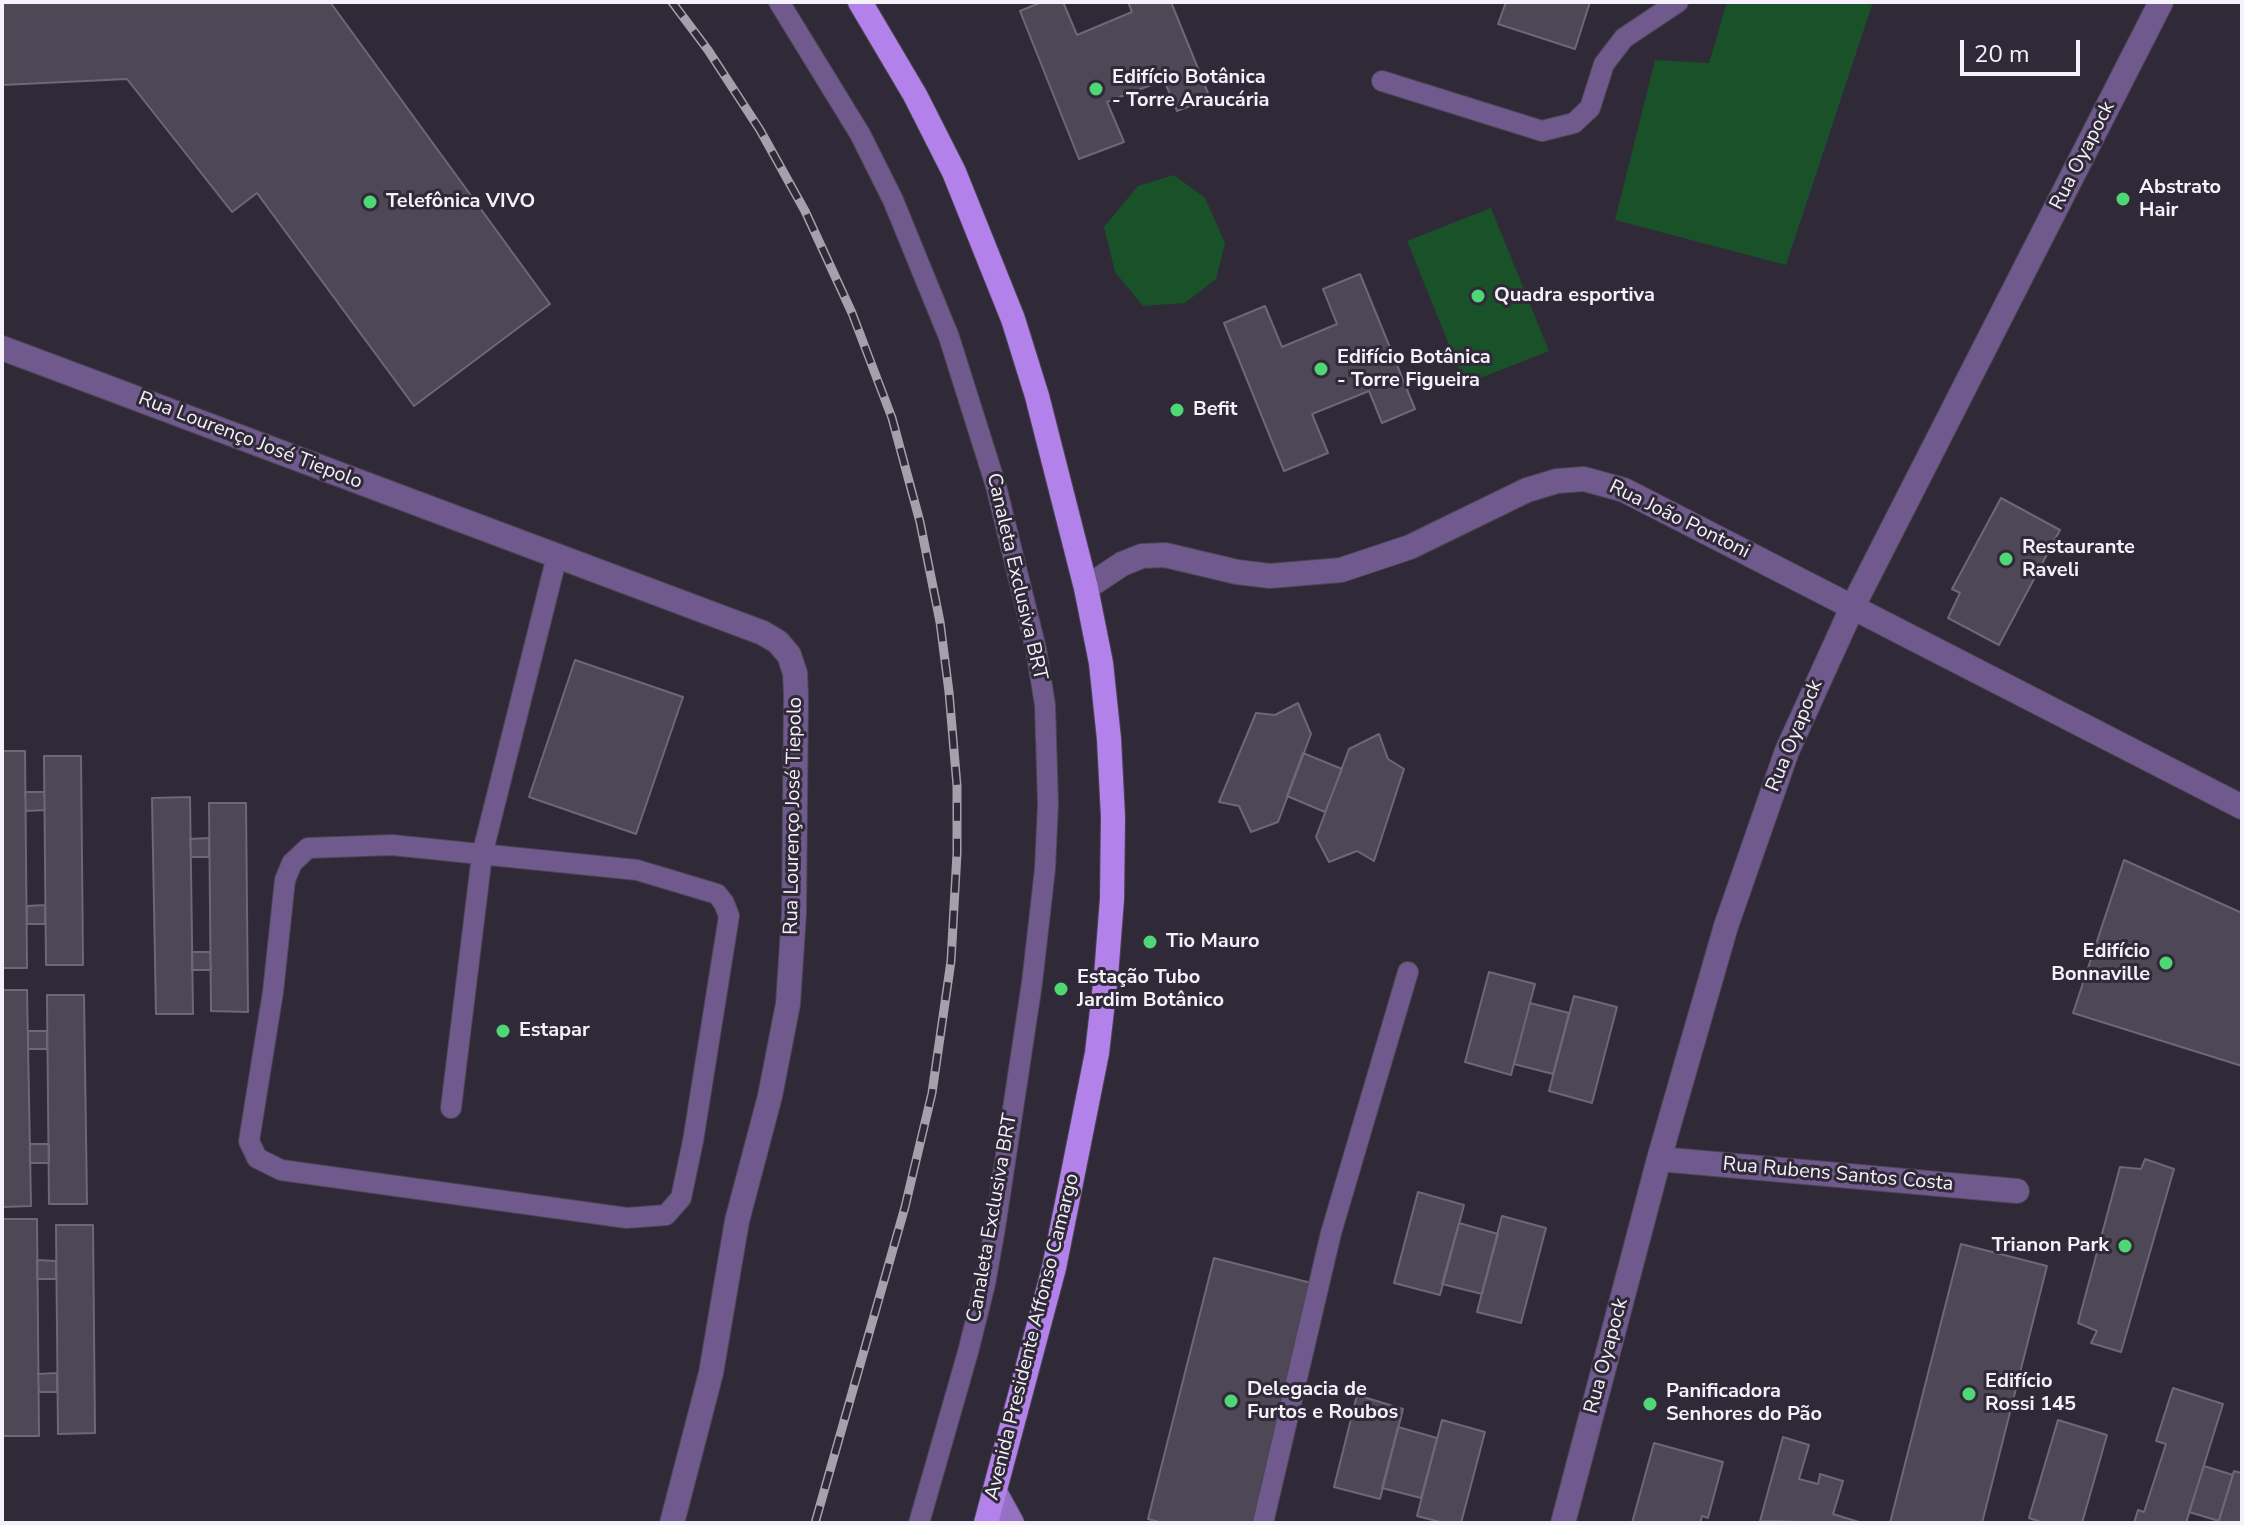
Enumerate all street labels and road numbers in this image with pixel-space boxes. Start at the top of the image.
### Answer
street label: Rua Oyapock [2045,98,2121,214]
street label: Rua Lourenço José Tiepolo [135,387,365,495]
street label: Canaleta Exclusiva BRT [980,471,1052,683]
street label: Rua João Pontoni [1605,476,1753,564]
street label: Rua Oyapock [1762,677,1828,795]
street label: Rua Lourenço José Tiepolo [780,697,808,935]
street label: Canaleta Exclusiva BRT [963,1112,1023,1324]
street label: Rua Rubens Santos Costa [1722,1153,1954,1197]
street label: Avenida Presidente Affonso Camargo [981,1171,1085,1503]
street label: Rua Oyapock [1580,1296,1634,1416]

